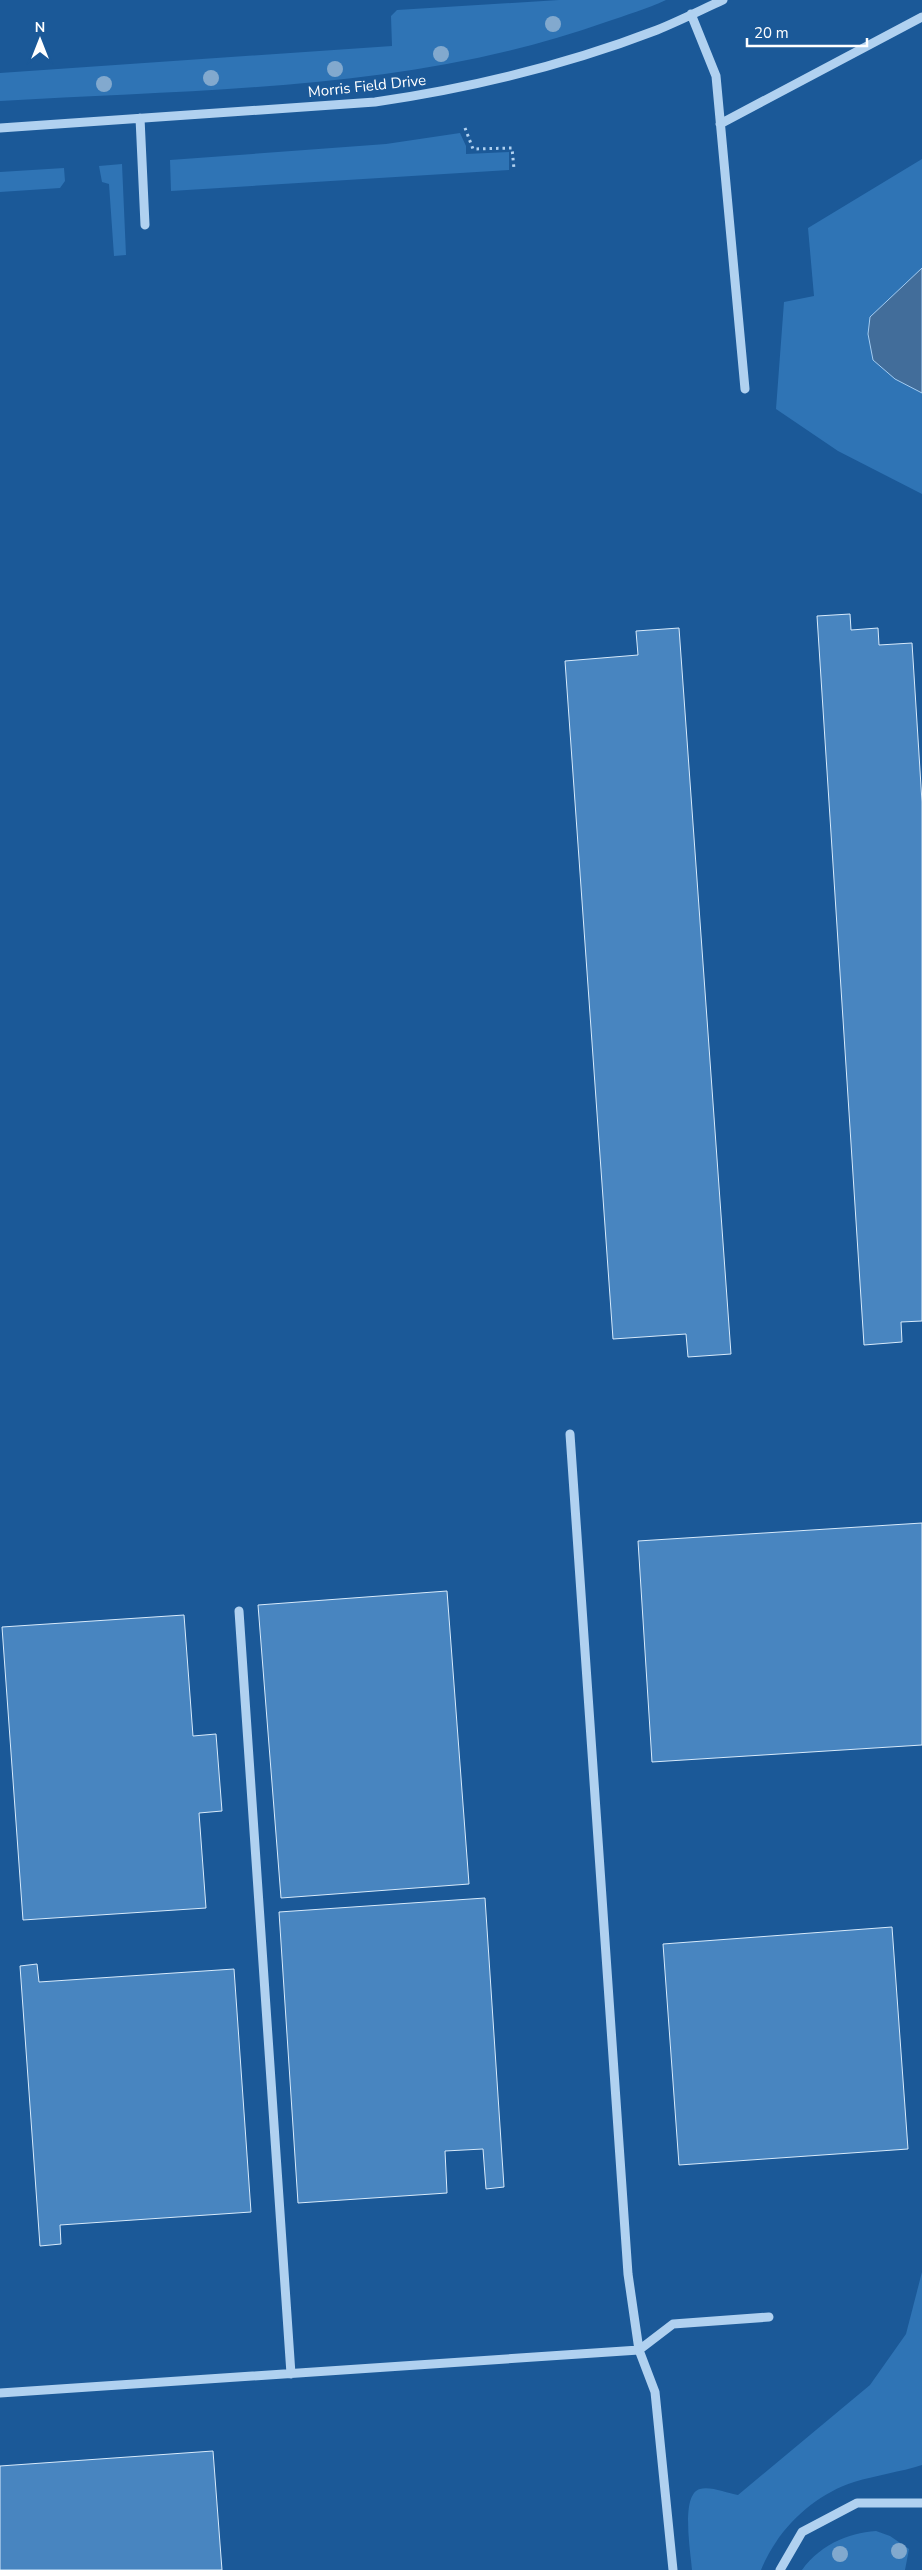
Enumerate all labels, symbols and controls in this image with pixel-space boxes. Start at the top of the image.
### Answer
north arrow [15,15,65,65]
scale bar [747,15,867,47]
text: N [35,18,45,37]
text: 20 m [754,23,789,43]
street label: Morris Field Drive [307,70,427,102]

